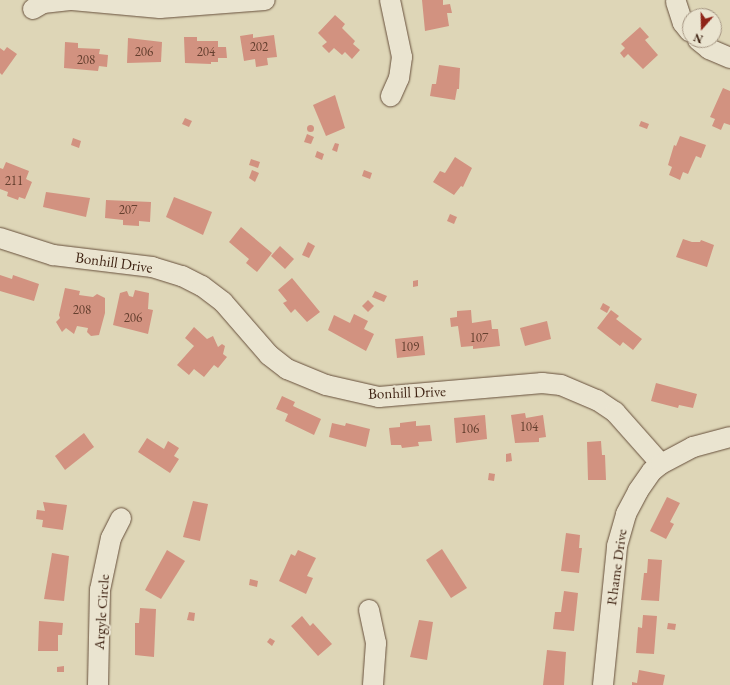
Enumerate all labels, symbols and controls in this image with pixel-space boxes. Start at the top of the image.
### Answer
north arrow [682,8,722,48]
text: N [692,30,705,46]
house number: 202 [250,39,268,55]
house number: 206 [135,44,153,60]
house number: 204 [197,44,215,60]
house number: 208 [77,52,95,68]
house number: 211 [5,173,23,189]
house number: 207 [119,202,137,218]
street label: Bonhill Drive [74,248,154,276]
house number: 208 [73,302,91,318]
house number: 206 [124,310,142,326]
house number: 107 [470,330,488,346]
house number: 109 [401,339,419,355]
street label: Bonhill Drive [368,382,446,402]
house number: 104 [520,419,538,435]
house number: 106 [461,421,479,437]
street label: Rhame Drive [602,528,630,606]
street label: Argyle Circle [89,574,113,650]

